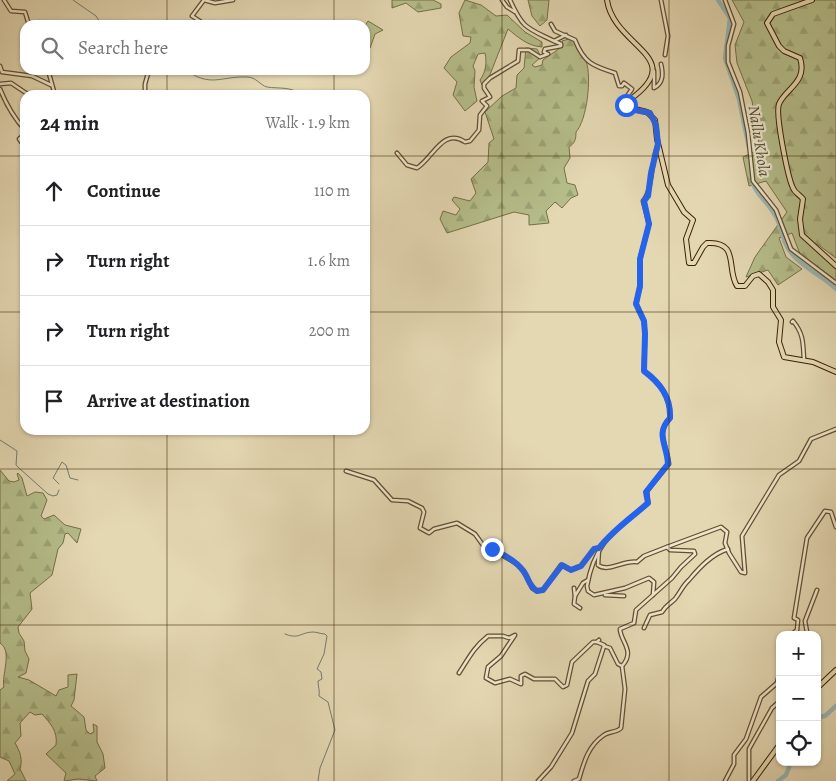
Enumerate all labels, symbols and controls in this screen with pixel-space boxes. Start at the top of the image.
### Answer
search box [20,20,370,75]
icon: search [38,34,66,62]
text: Search here [78,35,168,61]
route start [615,94,638,117]
water label: Nallu Khola [743,104,776,179]
text: 24 min [40,109,99,137]
text: Walk · 1.9 km [265,112,350,134]
icon: ahead [40,177,68,205]
text: Continue [87,178,161,204]
text: 110 m [314,180,350,202]
icon: right [40,247,68,275]
text: Turn right [87,248,169,274]
text: 1.6 km [308,250,350,272]
icon: right [40,317,68,345]
text: Turn right [87,318,169,344]
text: 200 m [309,320,350,342]
icon: arrive [40,387,68,415]
text: Arrive at destination [87,388,250,414]
route end [481,538,504,561]
map controls [776,631,821,766]
button: + [776,631,821,676]
button: − [776,676,821,721]
button: locate [776,721,821,766]

